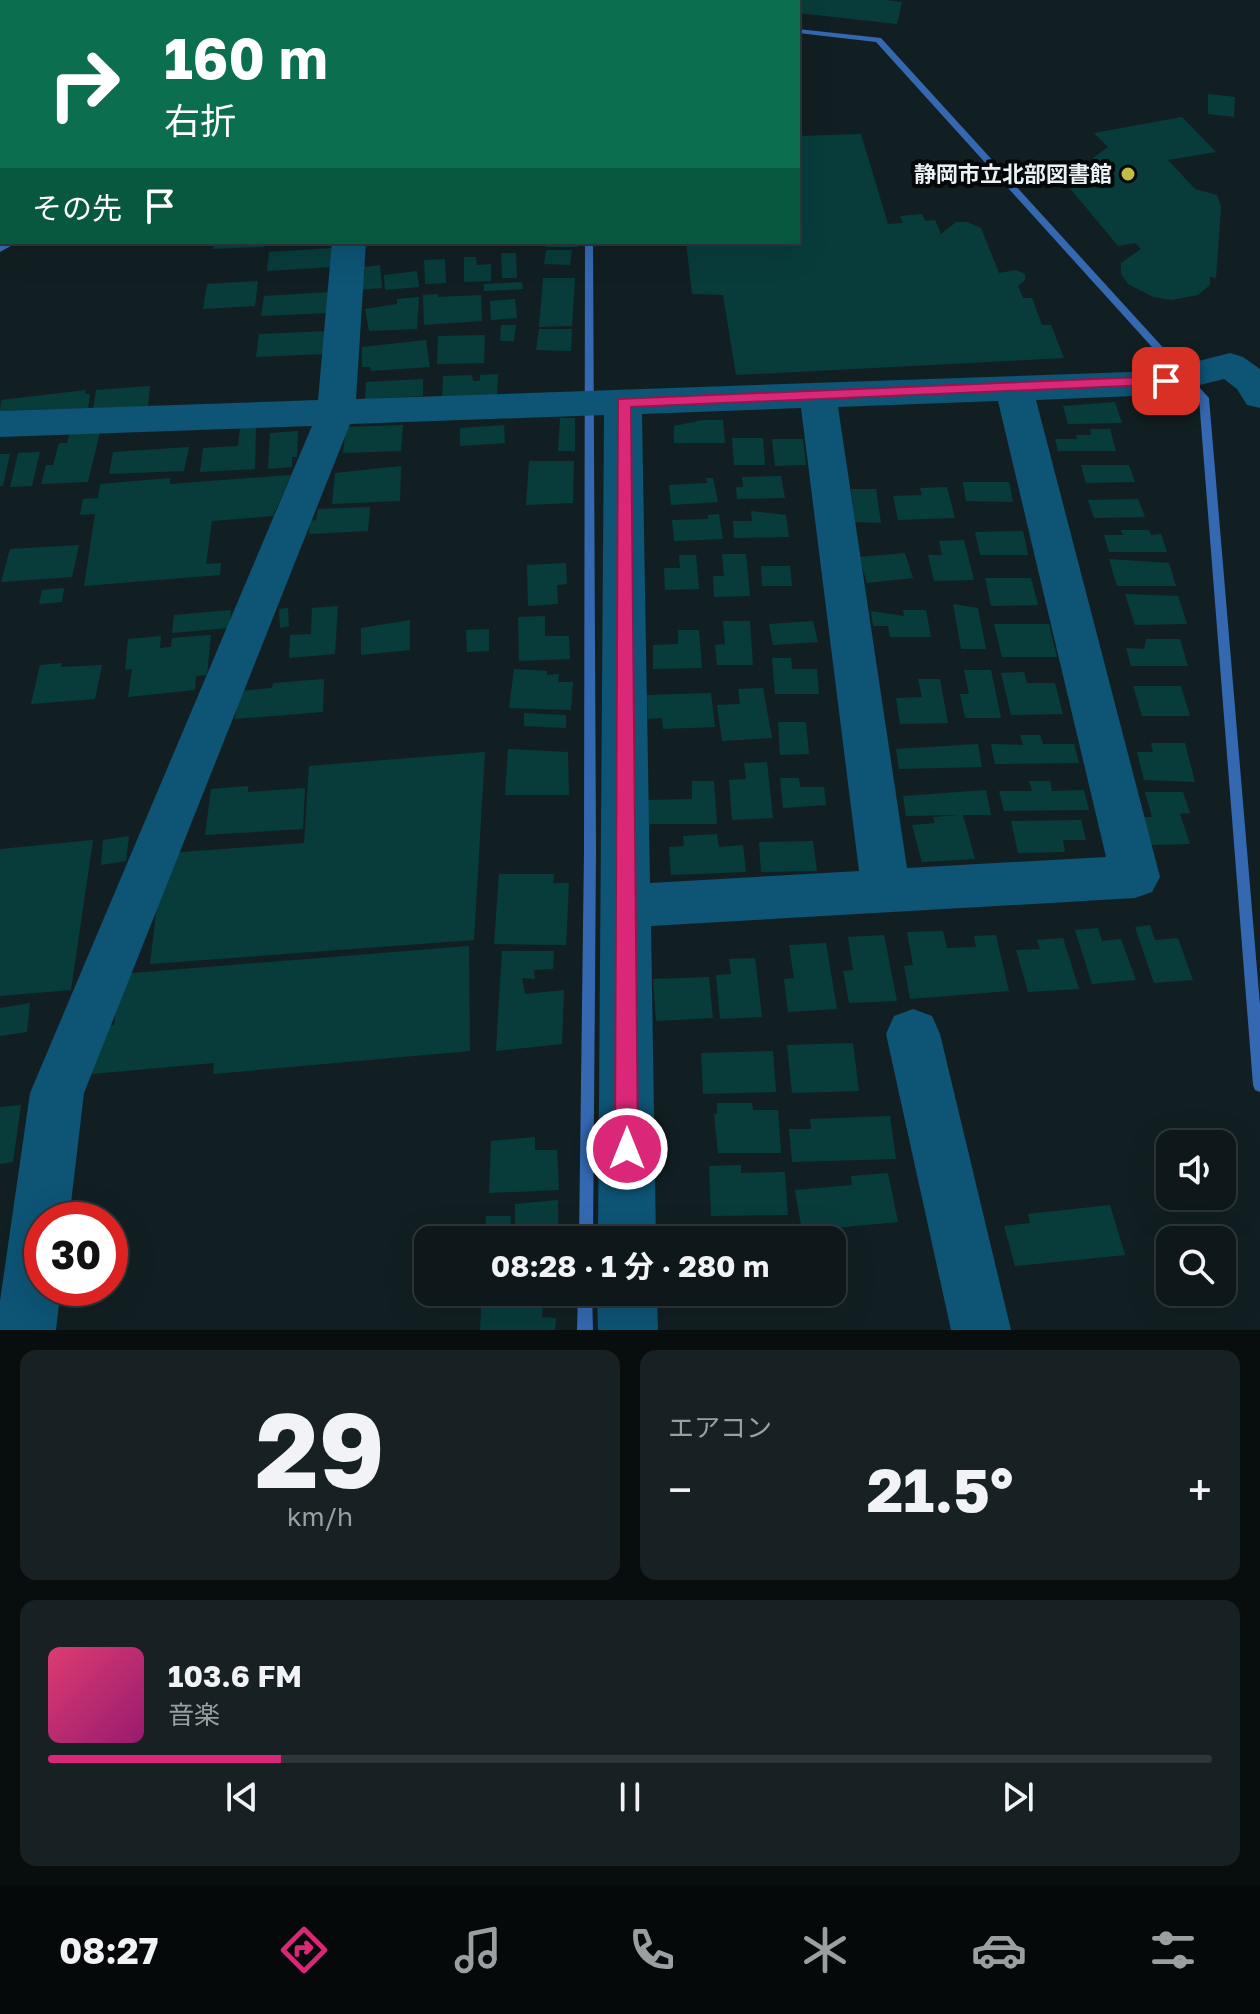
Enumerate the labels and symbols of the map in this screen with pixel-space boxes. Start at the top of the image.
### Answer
place label: 静岡市立北部図書館 [914,160,1112,187]
marker: 静岡市立北部図書館 [1119,165,1137,183]
pin [1132,347,1200,415]
position arrow [585,1107,669,1191]
speed limit sign: 30 [24,1202,128,1306]

